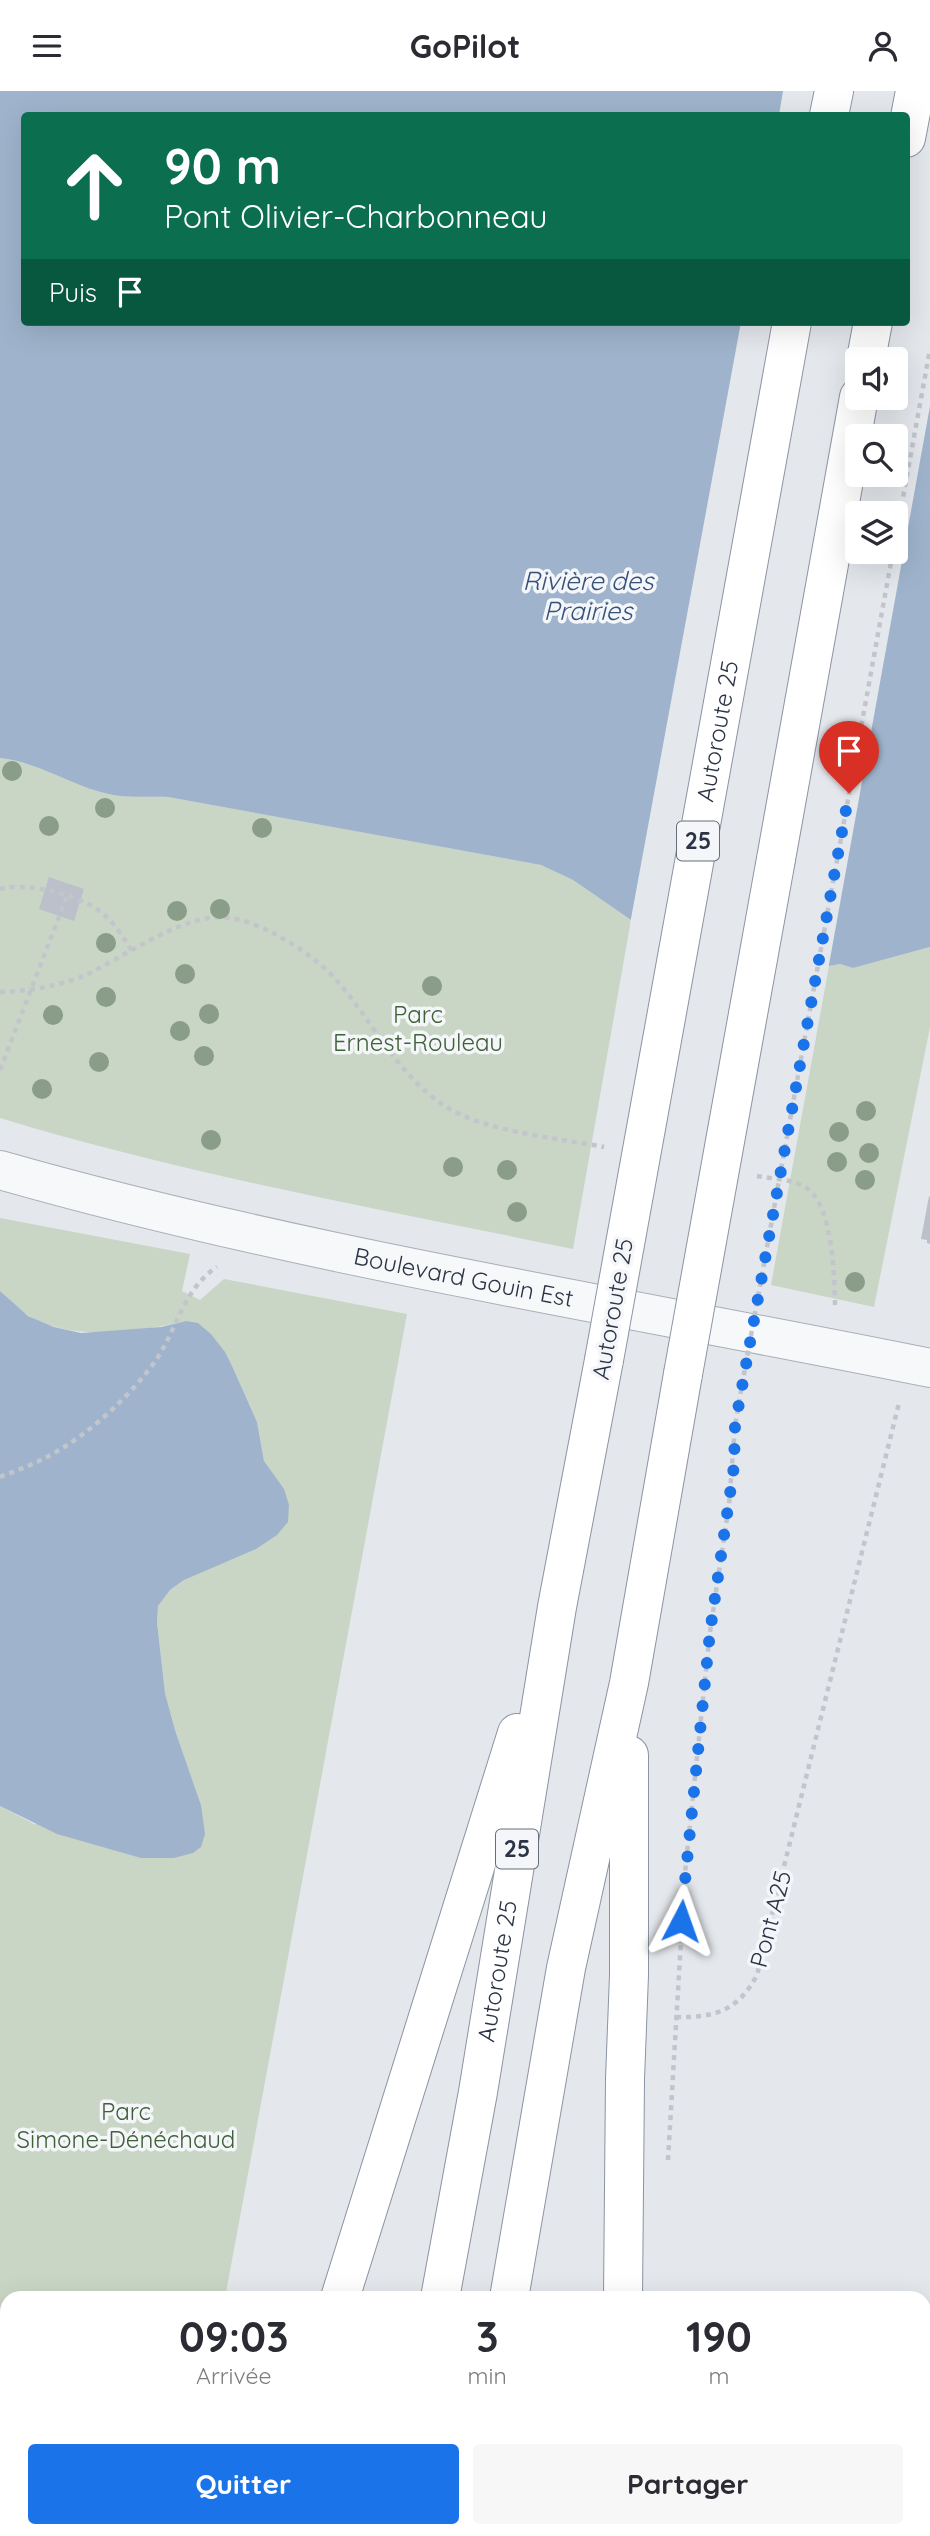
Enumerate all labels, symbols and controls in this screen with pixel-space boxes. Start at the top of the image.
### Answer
text: GoPilot [410,26,520,66]
icon: menu [28,27,66,65]
icon: person [864,27,902,65]
text: 90 m [164,135,281,196]
icon: ahead [49,140,140,231]
text: Pont Olivier-Charbonneau [164,196,548,236]
icon: arrive [111,273,149,311]
text: Puis [49,276,97,309]
map controls [845,347,908,564]
button: sound [845,347,908,410]
button: search [845,424,908,487]
button: layers [845,501,908,564]
water label: Rivière des Prairies [523,564,655,627]
street label: Autoroute 25 [689,658,744,804]
pin [819,721,879,793]
icon: arrive [830,732,868,770]
road number: 25 [677,821,719,861]
park label: Parc Ernest-Rouleau [333,999,503,1057]
street label: Autoroute 25 [585,1236,639,1382]
street label: Boulevard Gouin Est [351,1240,576,1313]
road number: 25 [496,1829,538,1869]
street label: Pont A25 [743,1867,797,1970]
position arrow [644,1884,718,1958]
street label: Autoroute 25 [470,1898,523,2044]
park label: Parc Simone-Dénéchaud [17,2096,235,2154]
text: 09:03 [179,2310,289,2363]
text: 3 [476,2310,498,2363]
text: 190 [686,2310,752,2363]
text: Arrivée [196,2361,272,2390]
text: min [468,2361,507,2390]
text: m [708,2361,729,2390]
button: Quitter [28,2444,459,2524]
button: Partager [473,2444,903,2524]

